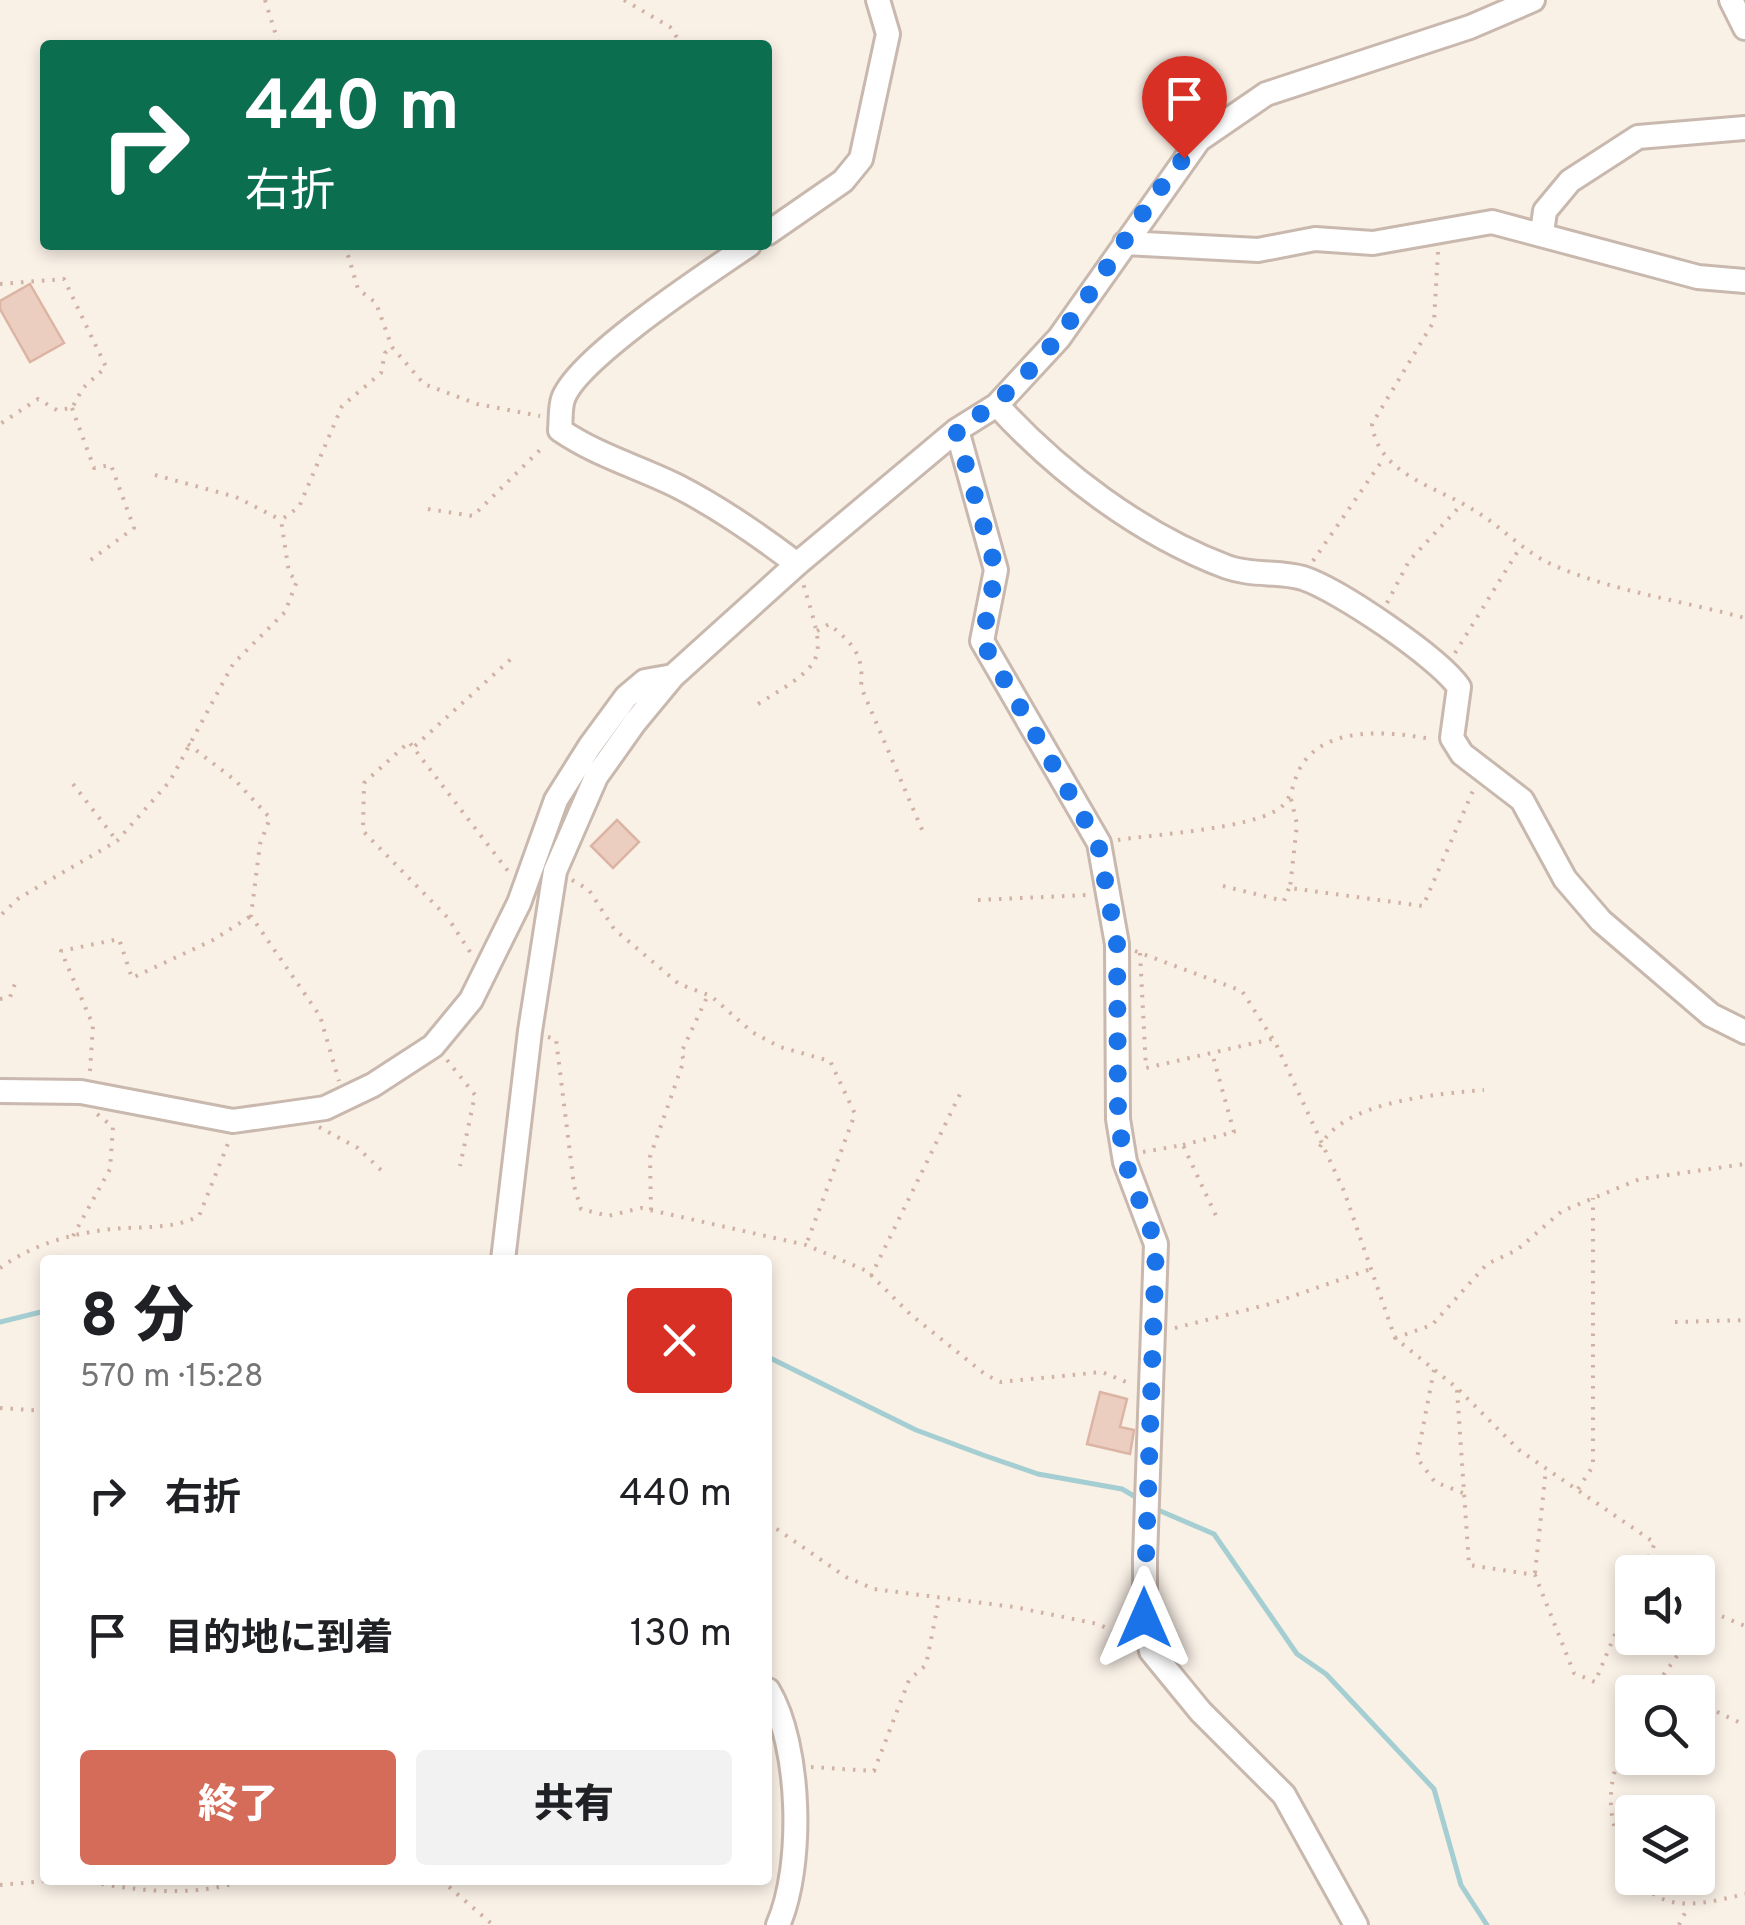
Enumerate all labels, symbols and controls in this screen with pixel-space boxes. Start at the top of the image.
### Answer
pin [1142,56,1227,159]
text: 440 m [245,66,460,155]
icon: arrive [1157,71,1212,126]
icon: right [80,80,210,210]
text: 右折 [245,165,335,222]
text: 8 分 [80,1282,193,1358]
button: close [627,1288,732,1393]
text: 570 m · 15:28 [80,1358,264,1398]
icon: right [80,1468,135,1523]
text: 440 m [619,1471,732,1520]
text: 右折 [165,1476,241,1525]
map controls [1615,1555,1715,1895]
button: sound [1615,1555,1715,1655]
position arrow [1092,1566,1196,1670]
icon: arrive [80,1608,135,1663]
text: 130 m [630,1611,732,1660]
text: 目的地に到着 [165,1616,393,1665]
button: search [1615,1675,1715,1775]
button: 終了 [80,1750,396,1865]
button: 共有 [416,1750,732,1865]
button: layers [1615,1795,1715,1895]

